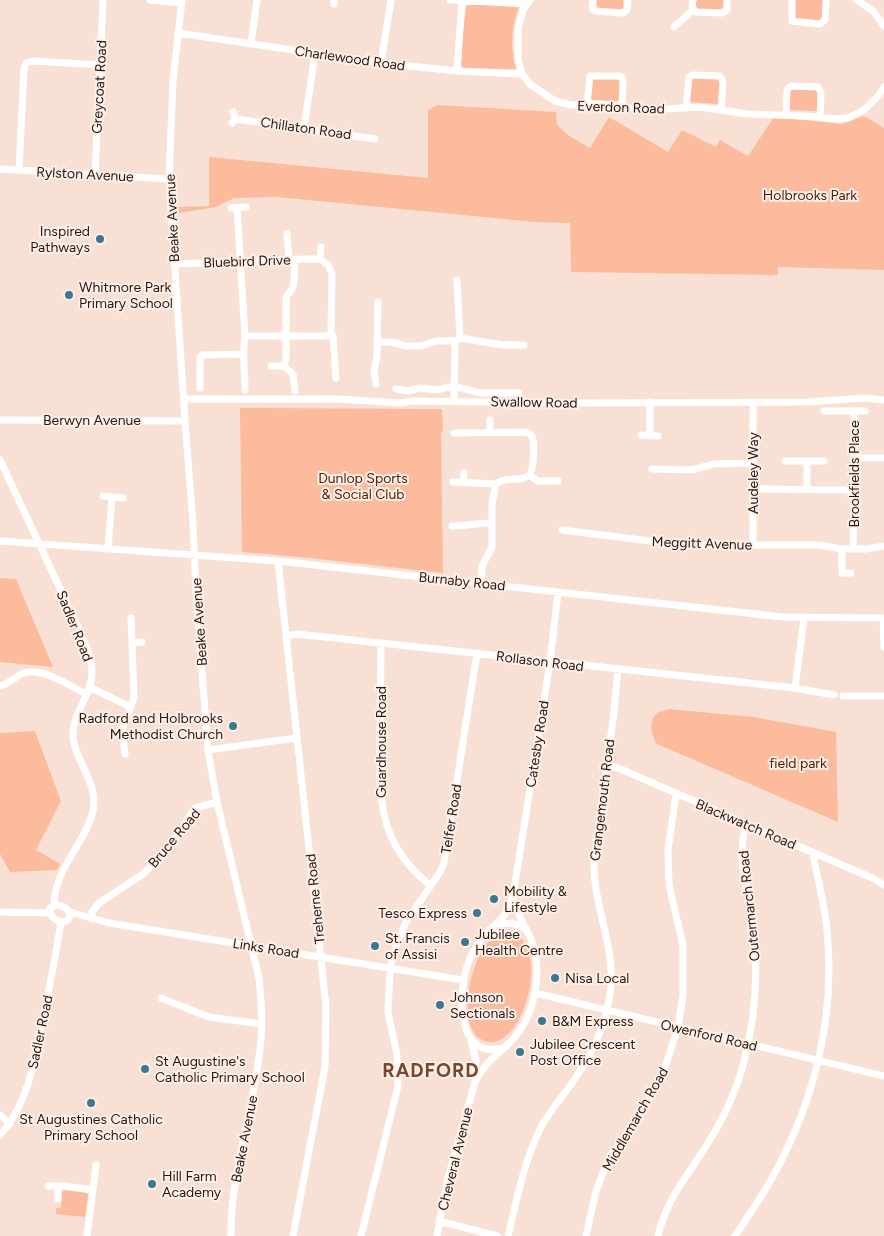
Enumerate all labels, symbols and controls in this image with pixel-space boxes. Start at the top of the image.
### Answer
street label: Greycoat Road [89,40,110,134]
street label: Charlewood Road [294,42,406,75]
street label: Everdon Road [577,97,665,118]
street label: Chillaton Road [260,114,352,143]
street label: Rylston Avenue [36,163,135,186]
street label: Beake Avenue [162,173,183,263]
park label: Holbrooks Park [763,187,857,204]
place label: Inspired Pathways [30,223,90,256]
marker: Inspired Pathways [94,233,106,245]
street label: Bluebird Drive [203,251,291,272]
place label: Whitmore Park Primary School [79,279,173,312]
marker: Whitmore Park Primary School [63,289,75,301]
street label: Swallow Road [490,393,578,412]
street label: Berwyn Avenue [43,412,141,429]
street label: Brookfields Place [846,420,863,528]
street label: Audeley Way [745,431,762,514]
park label: Dunlop Sports & Social Club [318,470,408,503]
street label: Meggitt Avenue [651,533,753,554]
street label: Burnaby Road [418,568,506,595]
street label: Beake Avenue [188,577,211,667]
street label: Sadler Road [53,588,96,664]
street label: Rollason Road [495,648,585,675]
street label: Guardhouse Road [373,686,390,798]
street label: Catesby Road [522,699,553,789]
place label: Radford and Holbrooks Methodist Church [78,710,223,743]
marker: Radford and Holbrooks Methodist Church [227,720,239,732]
street label: Grangemouth Road [587,738,618,862]
park label: field park [769,755,827,772]
street label: Telfer Road [438,783,465,855]
street label: Blackwatch Road [693,796,799,853]
street label: Bruce Road [145,805,204,871]
street label: Outermarch Road [735,850,764,962]
street label: Treherne Road [302,853,329,945]
place label: Mobility & Lifestyle [504,883,567,916]
marker: Mobility & Lifestyle [488,893,500,905]
place label: Tesco Express [378,905,467,922]
marker: Tesco Express [471,907,483,919]
place label: Jubilee Health Centre [475,926,564,959]
place label: St. Francis of Assisi [385,930,450,963]
street label: Links Road [231,935,301,962]
marker: Jubilee Health Centre [459,936,471,948]
marker: St. Francis of Assisi [369,940,381,952]
place label: Nisa Local [565,970,629,987]
marker: Nisa Local [549,972,561,984]
place label: Johnson Sectionals [450,989,515,1022]
street label: Sadler Road [24,994,57,1071]
marker: Johnson Sectionals [434,999,446,1011]
place label: B&M Express [552,1013,634,1030]
marker: B&M Express [536,1015,548,1027]
street label: Owenford Road [659,1016,759,1055]
place label: Jubilee Crescent Post Office [530,1036,636,1069]
marker: Jubilee Crescent Post Office [514,1046,526,1058]
place label: St Augustine's Catholic Primary School [155,1053,305,1086]
district label: RADFORD [382,1059,480,1082]
marker: St Augustine's Catholic Primary School [139,1063,151,1075]
street label: Middlemarch Road [599,1064,672,1174]
street label: Beake Avenue [228,1094,261,1184]
marker: St Augustines Catholic Primary School [85,1097,97,1109]
street label: Cheveral Avenue [434,1105,477,1213]
place label: St Augustines Catholic Primary School [19,1111,163,1144]
place label: Hill Farm Academy [162,1168,222,1201]
marker: Hill Farm Academy [146,1178,158,1190]

